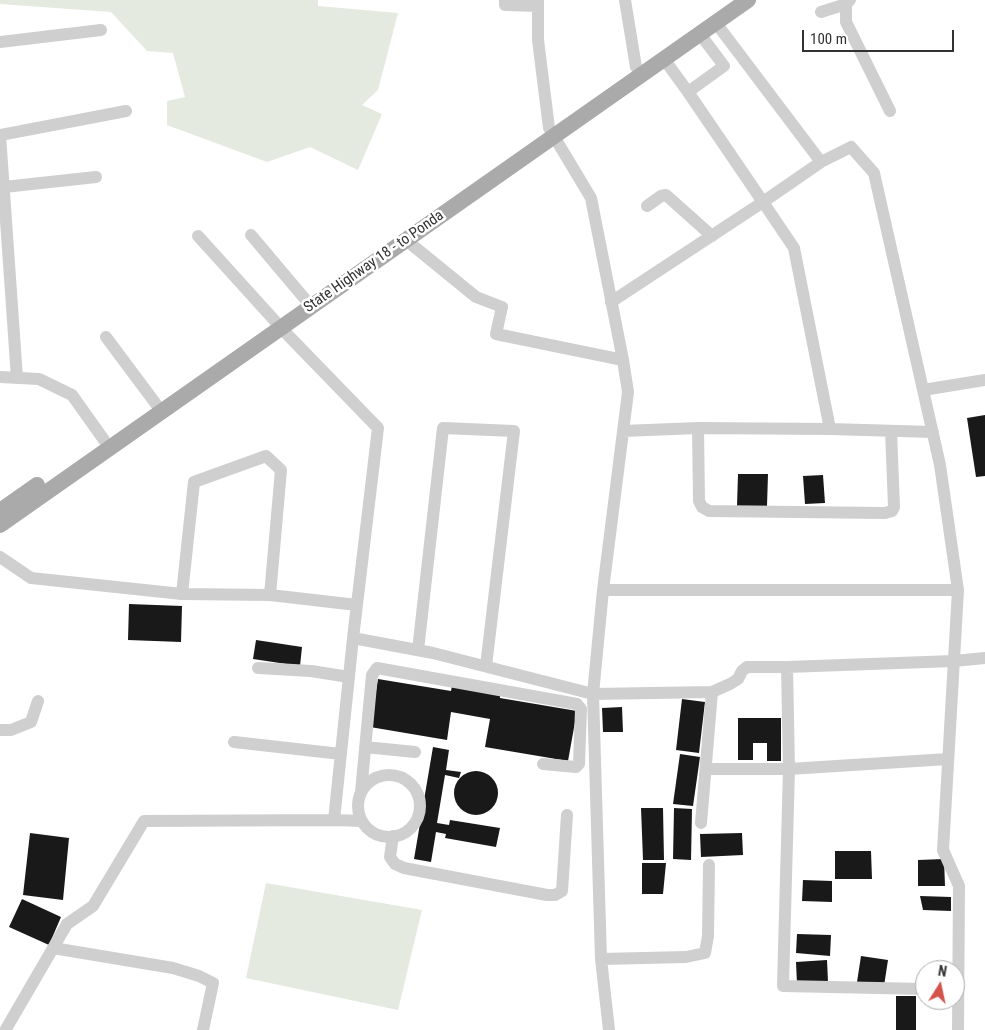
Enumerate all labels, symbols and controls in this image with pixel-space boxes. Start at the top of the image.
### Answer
scale bar [805,20,958,52]
text: 100 m [810,30,847,48]
street label: State Highway 18 - to Ponda [301,207,447,317]
north arrow [915,960,965,1010]
text: N [937,963,948,980]

